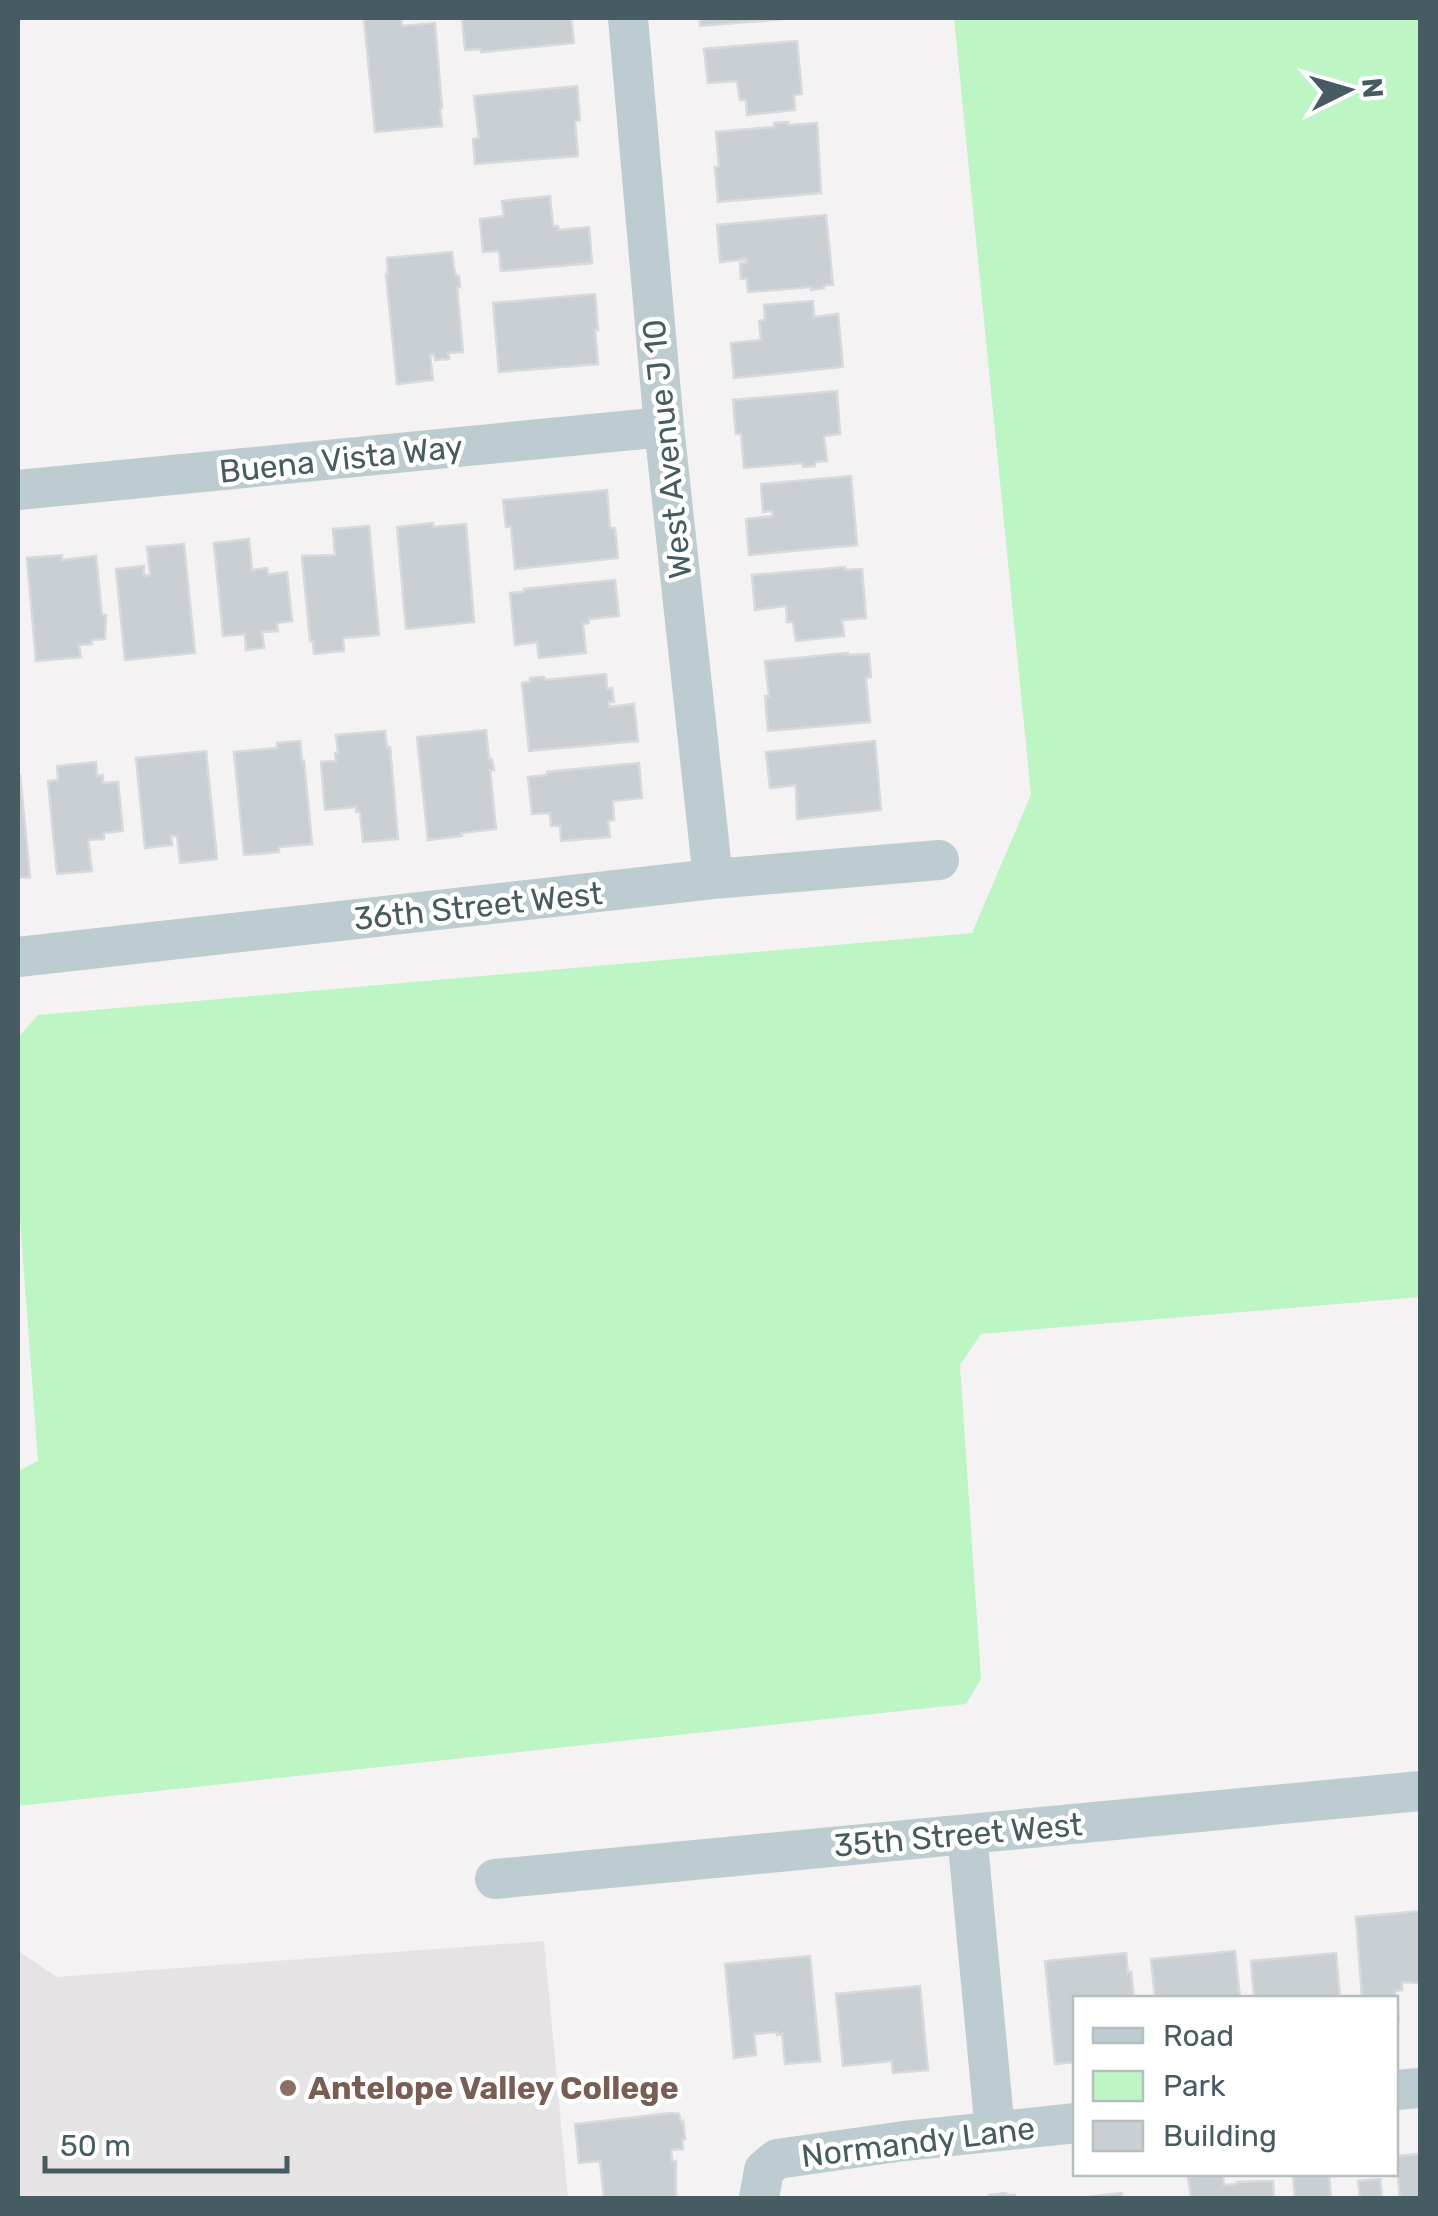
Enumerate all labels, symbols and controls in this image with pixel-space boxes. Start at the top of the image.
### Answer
north arrow [1298,40,1398,140]
text: N [1355,76,1390,99]
street label: West Avenue J 10 [634,317,700,581]
street label: Buena Vista Way [217,427,465,491]
street label: 36th Street West [352,874,604,938]
street label: 35th Street West [832,1805,1084,1865]
legend [1073,1996,1398,2176]
text: Road [1163,2018,1234,2054]
text: Park [1163,2068,1226,2104]
place label: Antelope Valley College [308,2069,679,2107]
marker: Antelope Valley College [277,2077,299,2099]
street label: Normandy Lane [799,2109,1037,2175]
scale bar [45,2111,288,2173]
text: Building [1163,2118,1277,2154]
text: 50 m [60,2128,131,2164]

